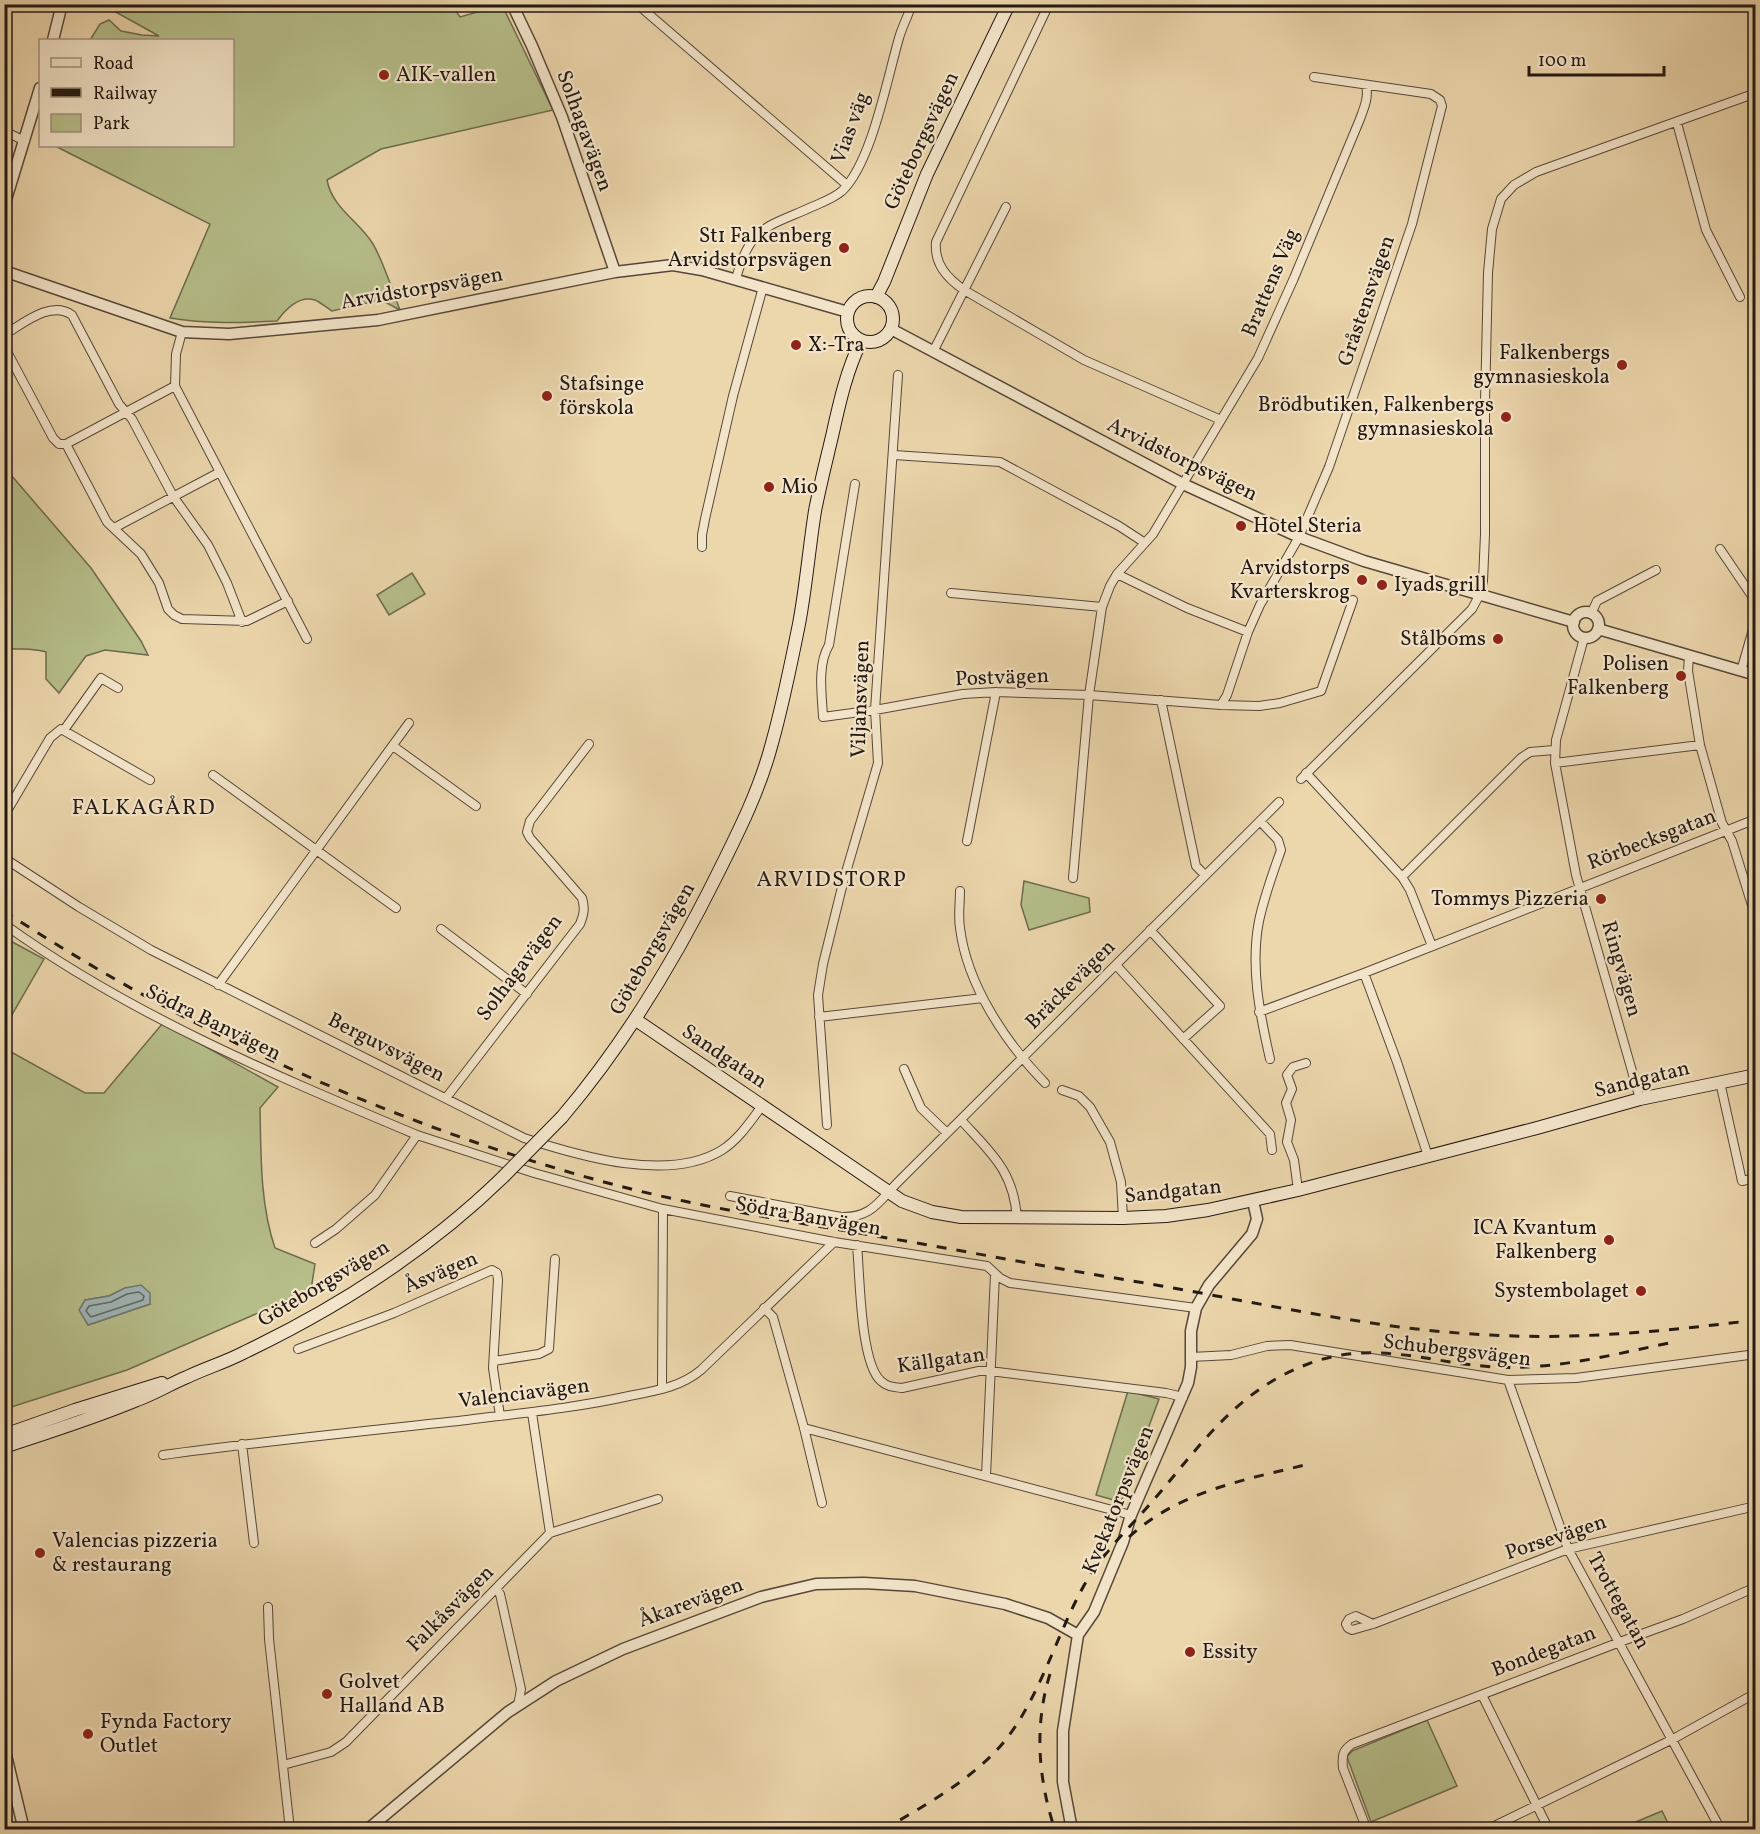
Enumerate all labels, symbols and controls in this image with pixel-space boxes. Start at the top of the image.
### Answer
legend [39,39,234,147]
scale bar [1529,39,1664,77]
text: 100 m [1538,49,1587,74]
text: Road [93,52,134,77]
place label: AIK-vallen [396,61,496,90]
street label: Solhagavägen [549,66,619,196]
street label: Göteborgsvägen [877,67,967,215]
marker: AIK-vallen [377,68,391,82]
text: Railway [93,82,157,107]
street label: Vias väg [825,88,877,168]
text: Park [93,112,130,137]
place label: St1 Falkenberg Arvidstorpsvägen [668,222,832,275]
street label: Brattens Väg [1235,224,1307,342]
street label: Gråstensvägen [1331,232,1403,370]
marker: St1 Falkenberg Arvidstorpsvägen [837,241,851,255]
street label: Arvidstorpsvägen [339,260,505,318]
place label: X:-Tra [808,331,865,360]
marker: X:-Tra [789,338,803,352]
place label: Falkenbergs gymnasieskola [1473,339,1610,392]
marker: Falkenbergs gymnasieskola [1615,358,1629,372]
place label: Stafsinge förskola [559,370,644,423]
marker: Stafsinge förskola [540,389,554,403]
place label: Brödbutiken, Falkenbergs gymnasieskola [1258,391,1494,444]
marker: Brödbutiken, Falkenbergs gymnasieskola [1499,410,1513,424]
street label: Arvidstorpsvägen [1102,411,1262,509]
place label: Mio [781,473,818,502]
marker: Mio [762,480,776,494]
place label: Hotel Steria [1253,512,1362,541]
marker: Hotel Steria [1234,519,1248,533]
place label: Arvidstorps Kvarterskrog [1230,554,1350,607]
place label: Iyads grill [1394,571,1487,600]
marker: Arvidstorps Kvarterskrog [1355,573,1369,587]
marker: Iyads grill [1375,578,1389,592]
place label: Stålboms [1400,625,1486,654]
marker: Stålboms [1491,632,1505,646]
street label: Viljansvägen [844,639,878,759]
place label: Polisen Falkenberg [1567,650,1669,703]
street label: Postvägen [954,662,1050,694]
marker: Polisen Falkenberg [1674,669,1688,683]
district label: FALKAGÅRD [72,793,216,824]
street label: Rörbecksgatan [1583,802,1721,878]
district label: ARVIDSTORP [757,865,907,896]
street label: Göteborgsvägen [603,877,703,1021]
place label: Tommys Pizzeria [1431,885,1589,914]
marker: Tommys Pizzeria [1594,892,1608,906]
street label: Solhagavägen [470,909,570,1027]
street label: Ringvägen [1593,918,1649,1020]
street label: Bräckevägen [1019,933,1123,1037]
street label: Södra Banvägen [140,978,286,1068]
street label: Berguvsvägen [322,1006,450,1090]
street label: Sandgatan [675,1018,773,1096]
street label: Sandgatan [1591,1054,1693,1106]
street label: Sandgatan [1123,1172,1223,1212]
street label: Södra Banvägen [733,1190,883,1244]
place label: ICA Kvantum Falkenberg [1473,1214,1597,1267]
street label: Göteborgsvägen [253,1233,395,1335]
marker: ICA Kvantum Falkenberg [1602,1233,1616,1247]
street label: Åsvägen [399,1244,483,1302]
place label: Systembolaget [1494,1277,1629,1306]
marker: Systembolaget [1634,1284,1648,1298]
street label: Schubergsvägen [1381,1328,1533,1374]
street label: Källgatan [895,1340,987,1382]
street label: Valenciavägen [457,1372,591,1416]
street label: Kvekatorpsvägen [1076,1421,1162,1579]
street label: Porsevägen [1501,1508,1611,1568]
place label: Valencias pizzeria & restaurang [52,1527,218,1580]
marker: Valencias pizzeria & restaurang [33,1546,47,1560]
street label: Trottegatan [1579,1547,1657,1655]
street label: Falkåsvägen [401,1559,501,1659]
street label: Åkarevägen [634,1571,748,1635]
street label: Bondegatan [1488,1619,1600,1685]
place label: Essity [1202,1638,1258,1667]
marker: Essity [1183,1645,1197,1659]
place label: Golvet Halland AB [339,1668,445,1721]
marker: Golvet Halland AB [320,1687,334,1701]
place label: Fynda Factory Outlet [100,1708,232,1761]
marker: Fynda Factory Outlet [81,1727,95,1741]

